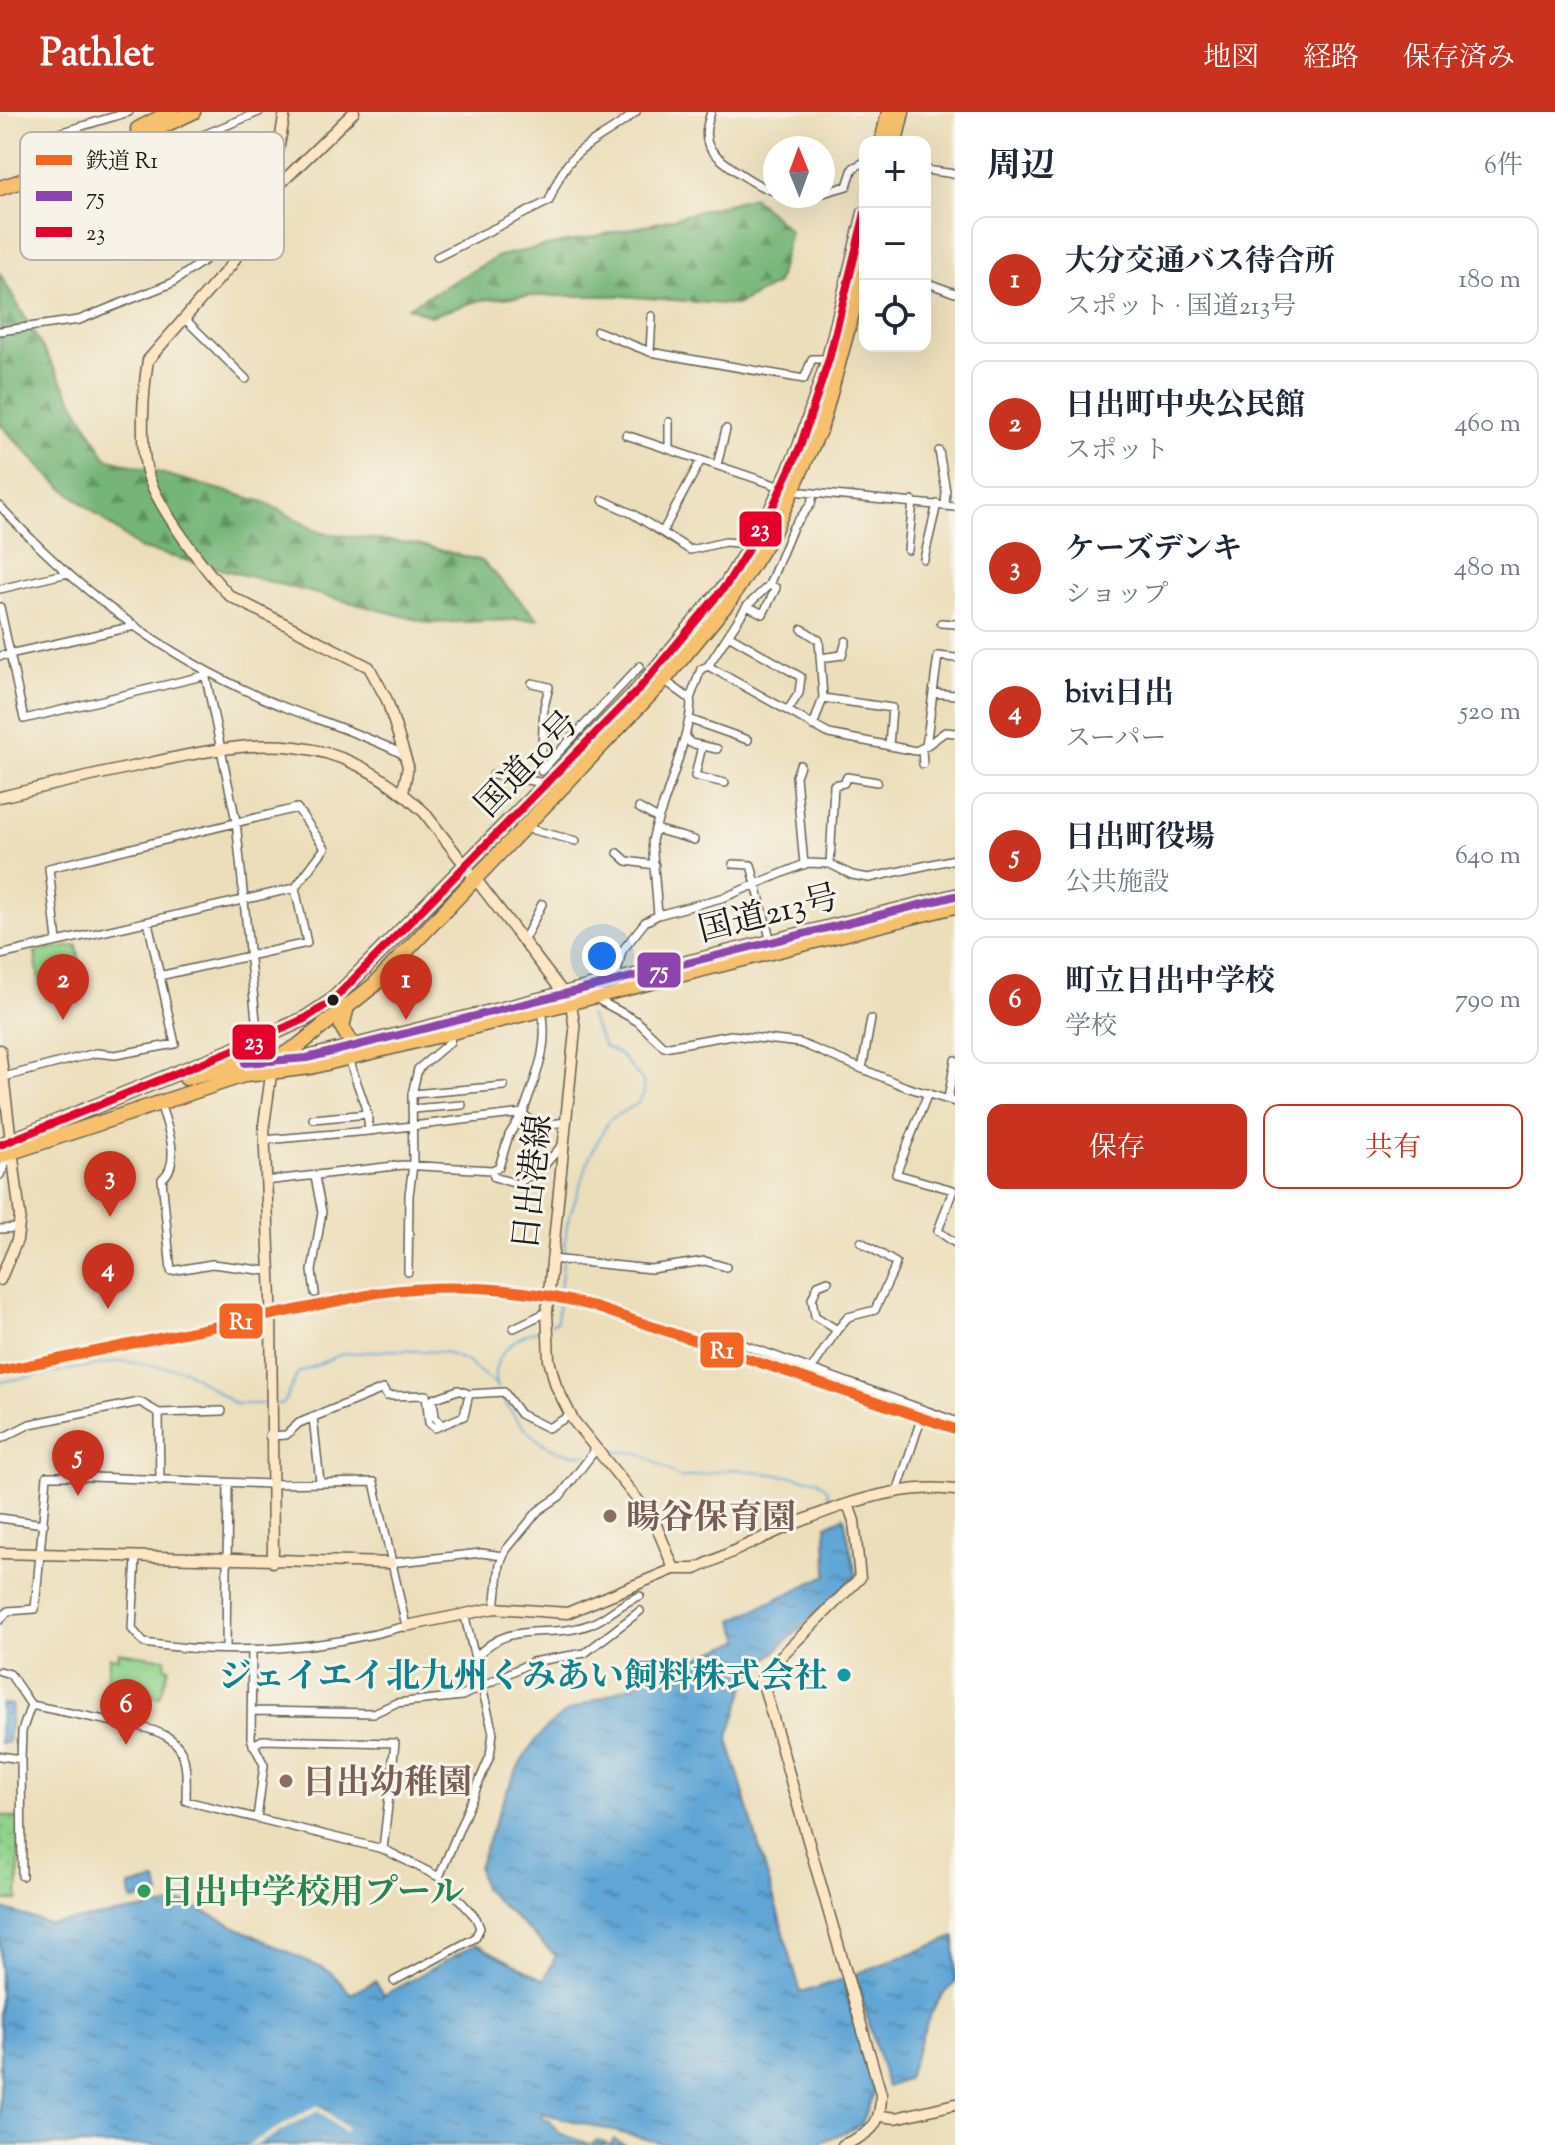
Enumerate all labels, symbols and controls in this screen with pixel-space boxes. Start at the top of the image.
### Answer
text: Pathlet [40,29,154,83]
text: 地図 [1203,39,1259,79]
text: 経路 [1303,39,1359,79]
text: 保存済み [1403,39,1515,79]
legend [20,132,284,260]
north arrow [763,136,835,208]
map controls [859,136,931,352]
button: + [859,136,931,208]
text: 周辺 [987,143,1055,192]
text: 鉄道 R1 [86,147,158,179]
text: 6件 [1484,148,1523,185]
text: 75 [86,183,105,215]
button: − [859,208,931,280]
text: 23 [86,219,105,251]
text: 大分交通バス待合所 [1065,241,1335,284]
text: 1 [1011,262,1019,299]
text: 180 m [1458,262,1521,299]
button: locate [859,280,931,352]
text: スポット · 国道213号 [1065,289,1296,326]
text: 日出町中央公民館 [1065,385,1305,428]
text: 2 [1009,406,1021,443]
text: 460 m [1454,406,1521,443]
text: スポット [1065,433,1169,470]
line badge: 23 [738,510,783,548]
text: 23 [750,515,770,547]
text: ケーズデンキ [1065,529,1242,572]
text: 3 [1010,550,1020,587]
text: 480 m [1454,550,1521,587]
text: ショップ [1065,577,1168,614]
text: bivi日出 [1065,673,1174,716]
text: 4 [1008,694,1022,731]
text: 520 m [1459,694,1521,731]
street label: 国道10号 [465,701,592,830]
text: スーパー [1065,721,1166,758]
text: 日出町役場 [1065,817,1215,860]
text: 5 [1011,838,1019,875]
text: 640 m [1455,838,1521,875]
text: 公共施設 [1065,865,1169,902]
street label: 国道213号 [693,874,844,956]
your location [582,936,622,976]
line badge: 75 [636,951,682,989]
pin: 2 [37,954,89,1020]
pin: 1 [380,954,432,1020]
text: 75 [650,957,669,989]
text: 町立日出中学校 [1065,961,1275,1004]
text: 6 [1009,982,1021,1019]
text: 790 m [1455,982,1521,1019]
unlabelled marker [325,992,341,1008]
text: 学校 [1065,1009,1117,1046]
line badge: 23 [231,1023,277,1061]
text: 23 [244,1028,264,1060]
button: 保存 [987,1104,1247,1189]
button: 共有 [1263,1104,1523,1189]
street label: 日出港線 [503,1112,566,1253]
pin: 3 [84,1151,136,1217]
pin: 4 [82,1243,134,1309]
line badge: R1 [218,1302,264,1340]
text: R1 [229,1308,253,1340]
line badge: R1 [699,1331,745,1369]
text: R1 [710,1337,734,1369]
pin: 5 [52,1430,104,1496]
place label: 暘谷保育園 [626,1495,796,1544]
marker: 暘谷保育園 [601,1507,619,1525]
place label: ジェイエイ北九州くみあい飼料株式会社 [218,1654,828,1703]
marker: ジェイエイ北九州くみあい飼料株式会社 [835,1666,853,1684]
pin: 6 [100,1679,152,1745]
place label: 日出幼稚園 [302,1760,472,1809]
marker: 日出幼稚園 [277,1772,295,1790]
place label: 日出中学校用プール [160,1870,464,1919]
marker: 日出中学校用プール [135,1882,153,1900]

